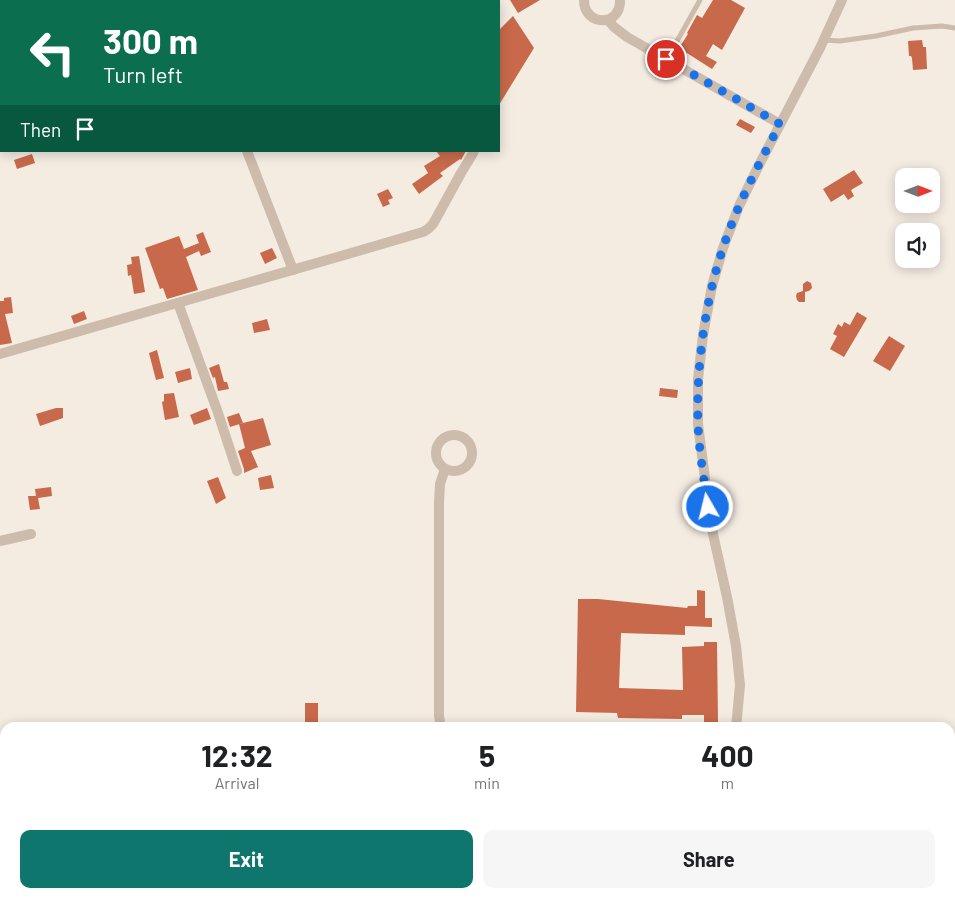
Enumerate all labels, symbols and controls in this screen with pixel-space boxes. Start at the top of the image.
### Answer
text: 300 m [103,19,198,61]
icon: left [20,20,85,85]
pin [645,38,687,80]
icon: arrive [652,45,680,73]
text: Turn left [103,61,183,87]
icon: arrive [71,115,99,143]
text: Then [20,118,61,141]
north arrow [895,168,940,212]
map controls [895,168,940,268]
button: sound [895,223,940,268]
position arrow [681,480,733,532]
text: 12:32 [201,737,273,773]
text: 5 [479,737,495,773]
text: 400 [701,737,754,773]
text: Arrival [215,773,259,792]
text: min [474,773,500,792]
text: m [721,773,734,792]
button: Exit [20,830,473,888]
button: Share [483,830,935,888]

